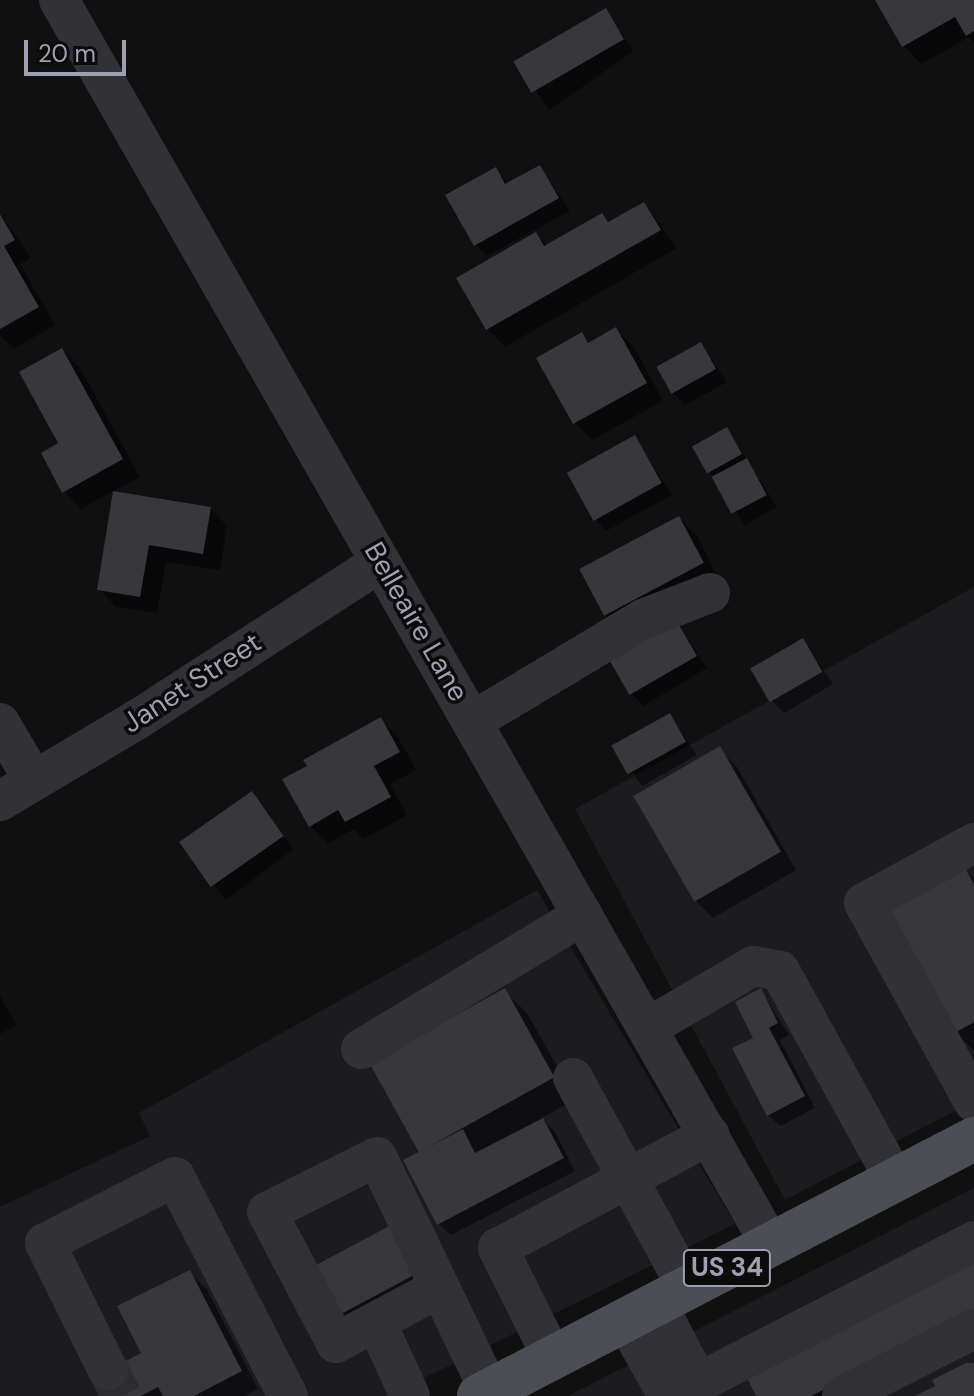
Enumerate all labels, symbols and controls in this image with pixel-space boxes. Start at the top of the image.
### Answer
scale bar [28,24,130,74]
text: 20 m [38,38,96,69]
street label: Belleaire Lane [357,536,475,708]
street label: Janet Street [116,626,268,740]
road number: US 34 [681,1246,773,1290]

